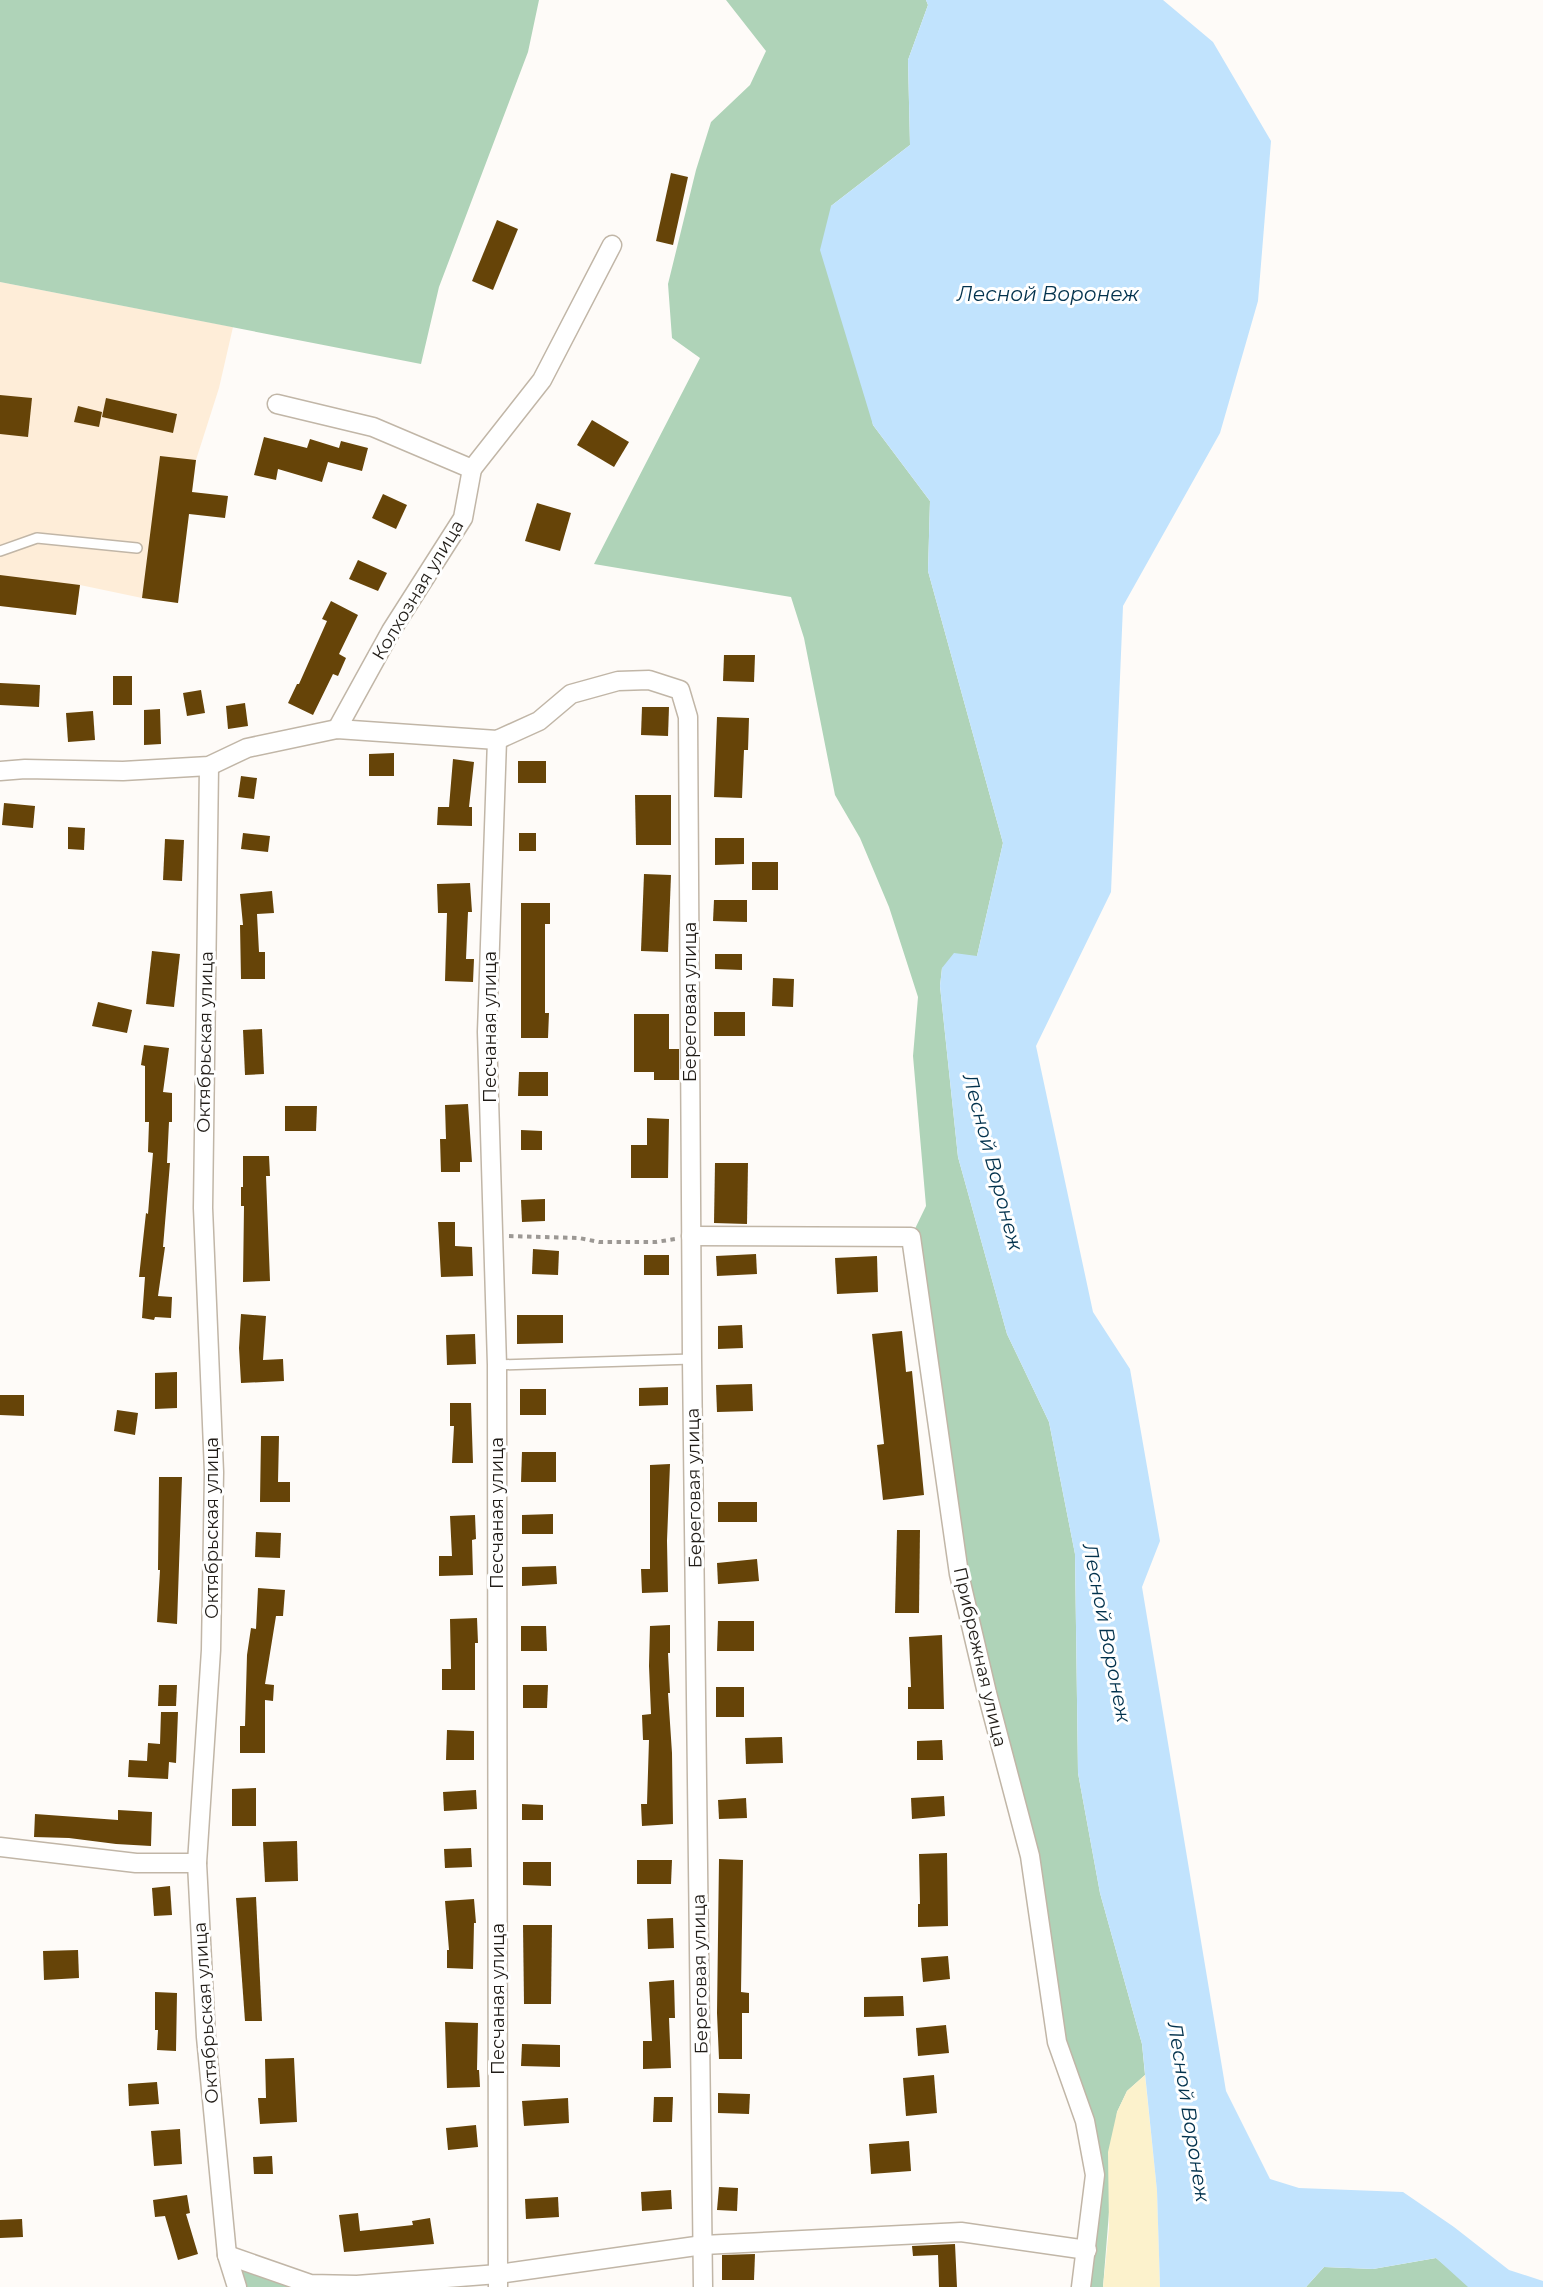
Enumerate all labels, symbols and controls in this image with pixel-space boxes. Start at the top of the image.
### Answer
water label: Лесной Воронеж [956,282,1139,306]
street label: Колхозная улица [367,516,469,664]
street label: Береговая улица [679,922,701,1082]
street label: Октябрьская улица [192,951,218,1133]
street label: Песчаная улица [479,951,501,1103]
water label: Лесной Воронеж [958,1070,1028,1253]
street label: Береговая улица [682,1408,706,1568]
street label: Октябрьская улица [201,1437,223,1619]
street label: Песчаная улица [486,1437,508,1589]
water label: Лесной Воронеж [1078,1540,1136,1725]
street label: Прибрежная улица [949,1565,1011,1749]
street label: Береговая улица [688,1894,712,2054]
street label: Октябрьская улица [189,1922,223,2104]
street label: Песчаная улица [487,1923,509,2075]
water label: Лесной Воронеж [1163,2019,1215,2204]

